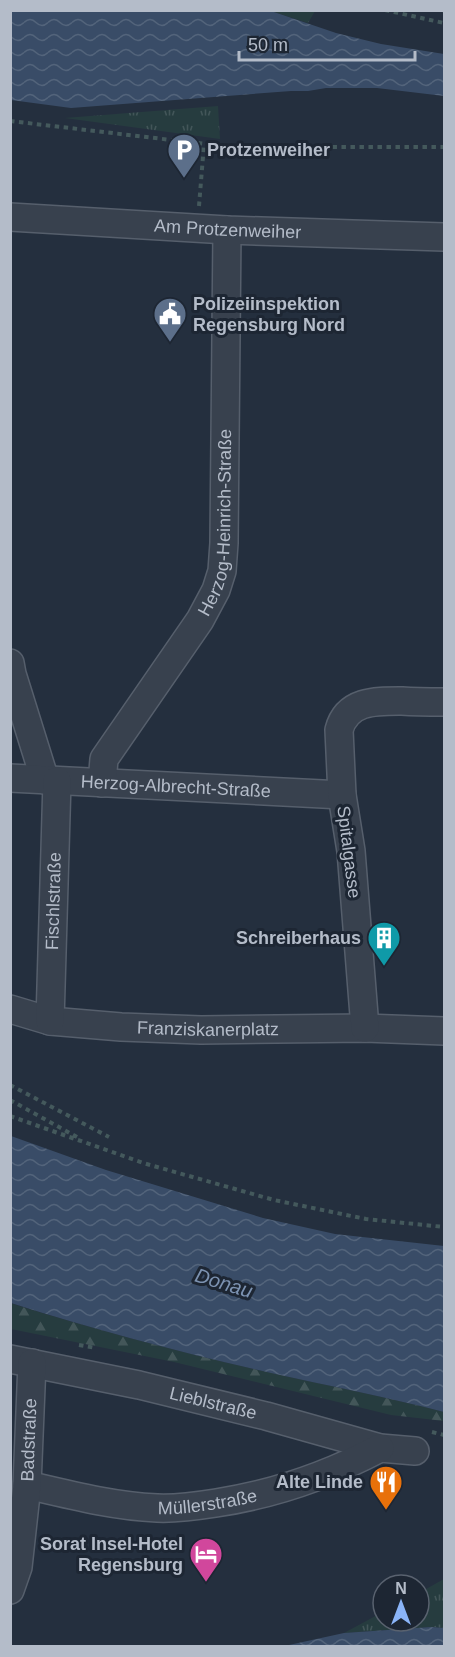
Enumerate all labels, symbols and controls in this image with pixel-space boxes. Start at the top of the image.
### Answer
scale bar [239,24,414,62]
text: 50 m [248,35,288,55]
parking icon: Protzenweiher [166,132,202,179]
place label: Protzenweiher [207,140,330,160]
street label: Am Protzenweiher [154,216,301,242]
place label: Polizeiinspektion Regensburg Nord [193,294,345,335]
public building icon: Polizeiinspektion Regensburg Nord [152,296,188,343]
street label: Herzog-Heinrich-Straße [194,429,235,619]
street label: Herzog-Albrecht-Straße [80,772,271,801]
street label: Spitalgasse [333,805,365,899]
street label: Fischlstraße [42,852,65,950]
building icon: Schreiberhaus [366,920,402,967]
place label: Schreiberhaus [236,928,361,948]
street label: Franziskanerplatz [137,1018,279,1040]
water label: Donau [193,1264,255,1302]
street label: Lieblstraße [168,1383,259,1423]
street label: Badstraße [17,1398,41,1482]
restaurant icon: Alte Linde [368,1464,404,1511]
place label: Alte Linde [276,1472,363,1492]
street label: Müllerstraße [158,1485,259,1518]
place label: Sorat Insel-Hotel Regensburg [40,1534,183,1575]
hotel icon: Sorat Insel-Hotel Regensburg [188,1536,224,1583]
north arrow [371,1573,431,1633]
text: N [395,1580,407,1597]

